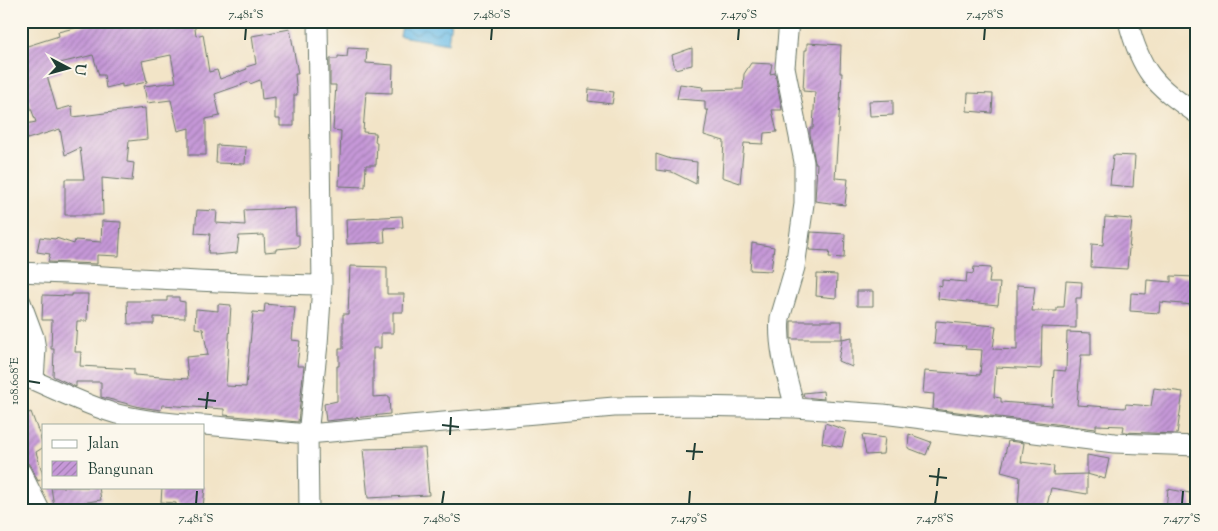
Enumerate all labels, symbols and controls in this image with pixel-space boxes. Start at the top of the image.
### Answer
text: 7.481°S [229,6,263,24]
text: 7.480°S [474,6,510,24]
text: 7.479°S [721,6,757,24]
text: 7.478°S [967,6,1003,24]
north arrow [42,42,92,92]
text: U [68,62,89,76]
text: 108.608°E [6,356,24,405]
legend [42,424,205,488]
text: Jalan [87,434,119,455]
text: Bangunan [88,460,154,481]
text: 7.481°S [179,510,213,528]
text: 7.480°S [424,510,460,528]
text: 7.479°S [671,510,707,528]
text: 7.478°S [917,510,953,528]
text: 7.477°S [1164,510,1200,528]

